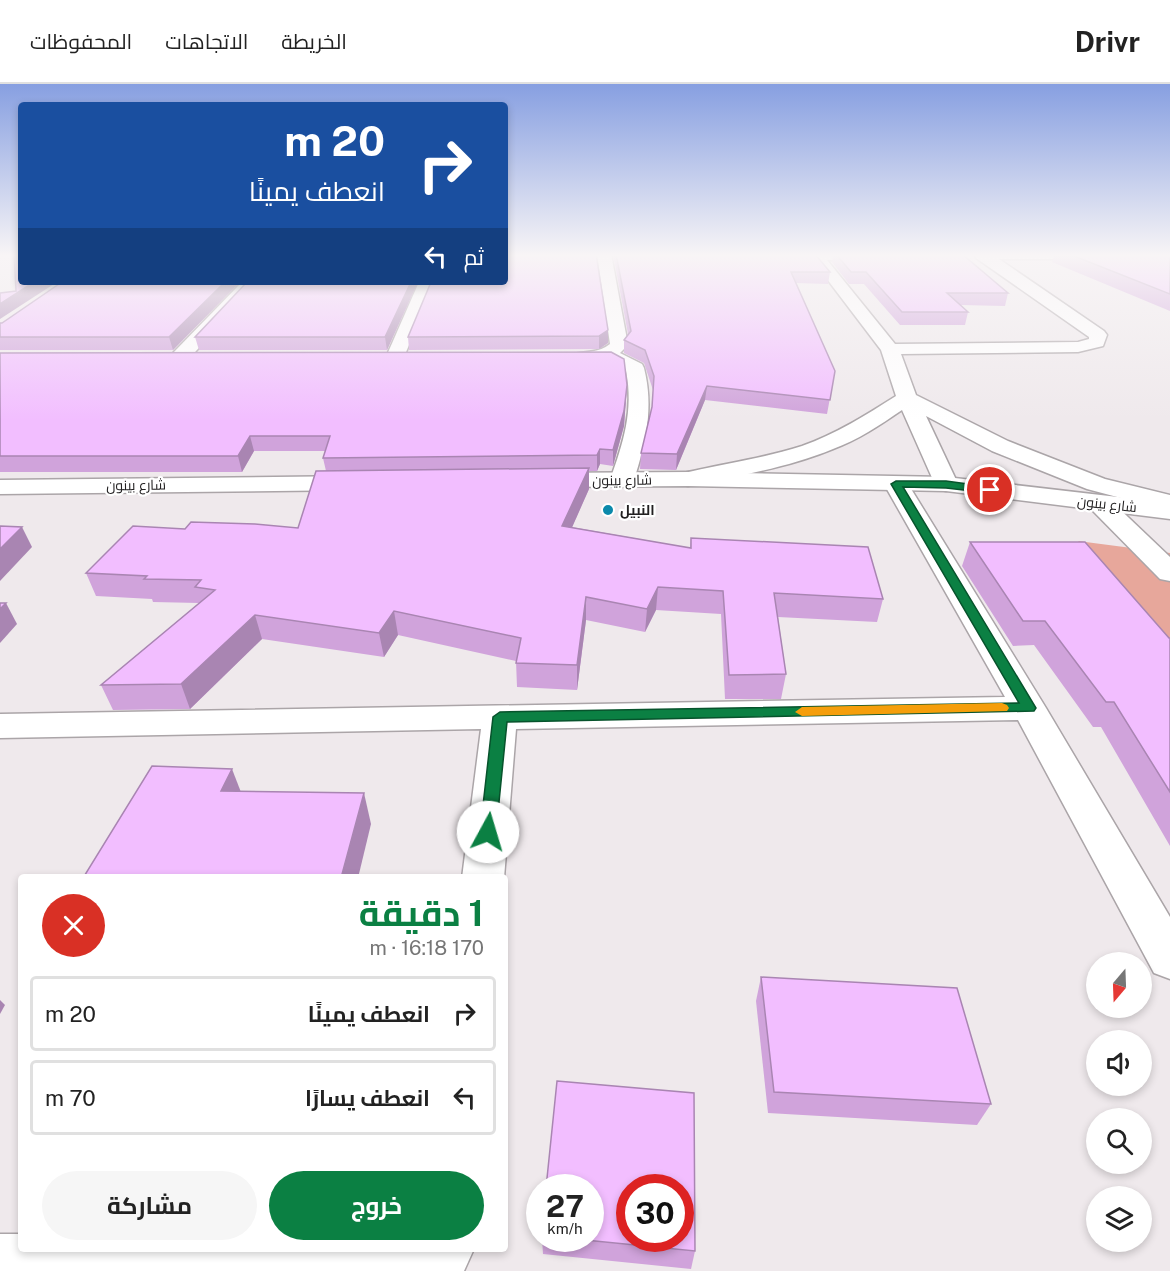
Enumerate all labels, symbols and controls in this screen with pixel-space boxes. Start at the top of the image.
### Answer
text: Drivr [1075,25,1140,58]
text: المحفوظات [30,29,132,54]
text: الاتجاهات [165,29,248,54]
text: الخريطة [281,29,347,54]
text: 20 m [284,116,385,165]
icon: right [406,126,484,204]
text: انعطف يمينًا [249,175,385,207]
icon: left [419,240,452,273]
text: ثم [464,244,484,270]
pin [964,464,1015,515]
street label: شارع بينون [592,471,652,490]
icon: arrive [973,473,1006,506]
street label: شارع بينون [106,476,166,495]
street label: شارع بينون [1076,493,1138,516]
place label: النبيل [620,502,655,519]
marker: النبيل [601,503,615,517]
position arrow [456,800,520,864]
text: 1 دقيقة [359,892,484,934]
button: close [42,894,105,957]
text: 170 m · 16:18 [369,936,484,960]
north arrow [1086,952,1152,1018]
map controls [1086,952,1152,1252]
icon: right [448,997,481,1030]
text: 20 m [45,1001,96,1027]
text: انعطف يمينًا [308,1001,430,1027]
button: sound [1086,1030,1152,1096]
icon: left [448,1081,481,1114]
text: 70 m [45,1085,96,1111]
text: انعطف يسارًا [305,1085,430,1111]
button: search [1086,1108,1152,1174]
button: مشاركة [42,1171,257,1240]
button: خروج [269,1171,484,1240]
speed limit sign: 30 [616,1174,694,1252]
button: layers [1086,1186,1152,1252]
text: 27 [546,1188,584,1224]
text: km/h [547,1220,583,1237]

